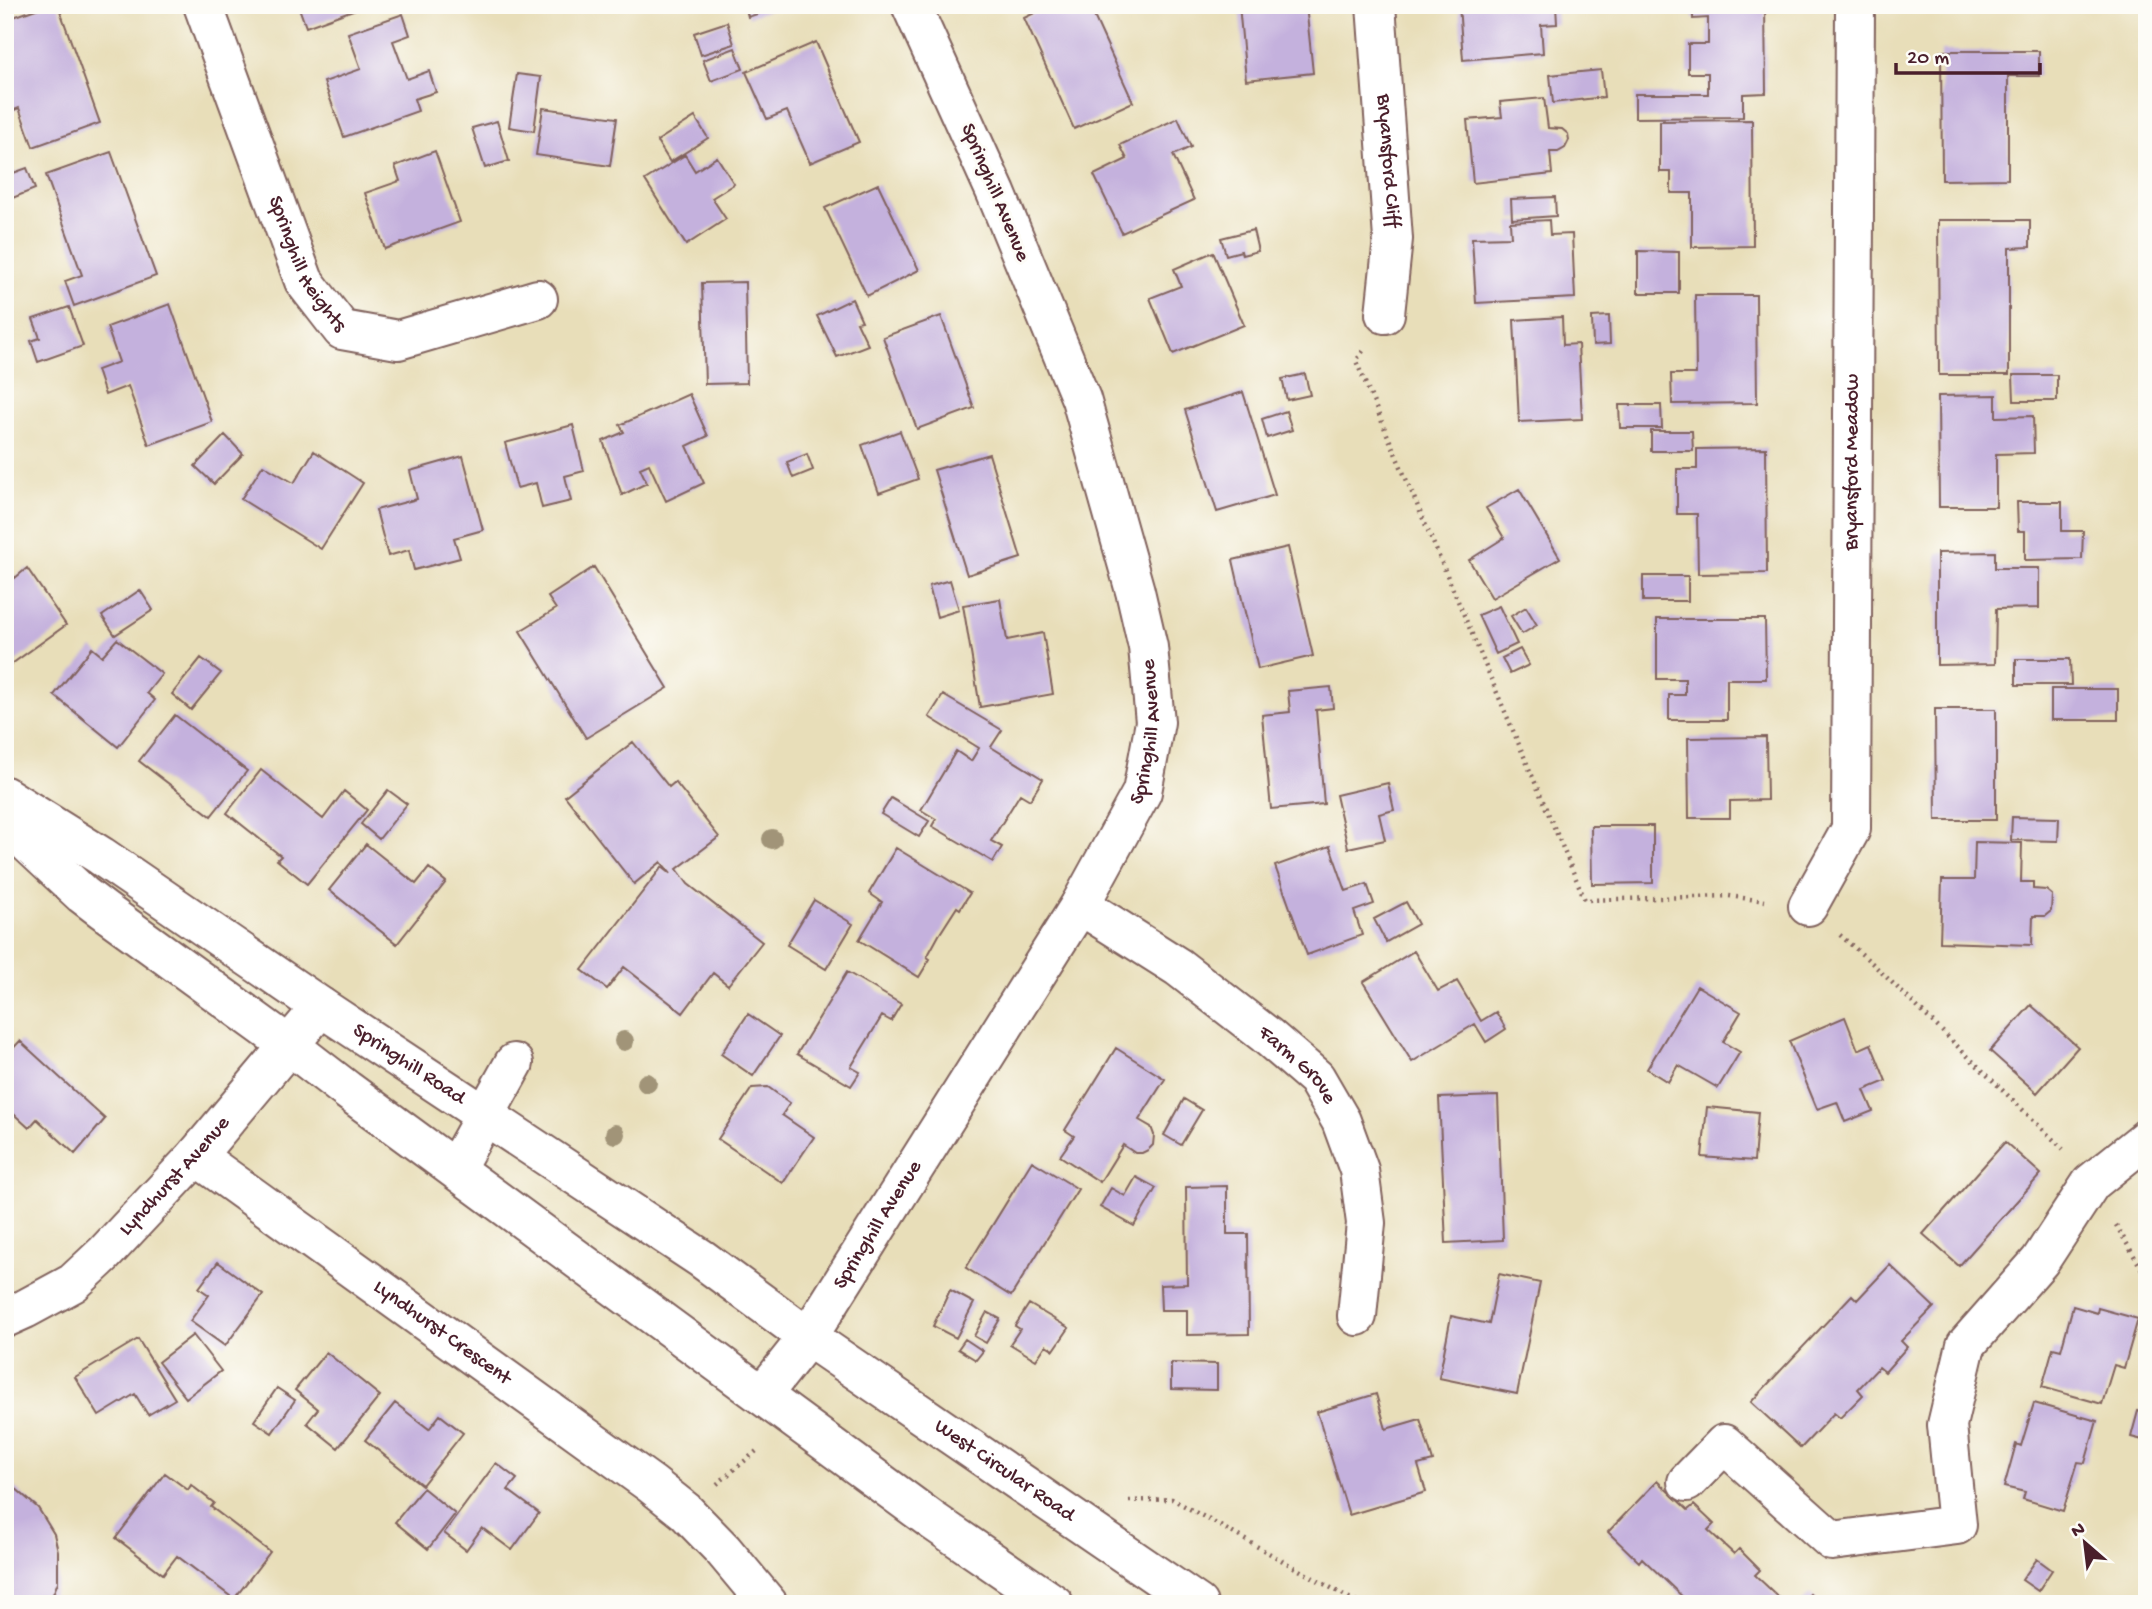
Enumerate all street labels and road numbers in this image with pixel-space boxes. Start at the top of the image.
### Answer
street label: Bryansford Cliff [1370,92,1405,230]
street label: Springhill Avenue [954,120,1035,267]
street label: Springhill Heights [262,193,352,338]
street label: Bryansford Meadow [1840,373,1866,552]
street label: Springhill Avenue [1125,657,1167,809]
street label: Springhill Road [347,1019,471,1112]
street label: Farm Grove [1252,1020,1342,1110]
street label: Lyndhurst Avenue [114,1111,237,1242]
street label: Springhill Avenue [828,1155,929,1294]
street label: Lyndhurst Crescent [368,1275,518,1393]
street label: West Circular Road [929,1414,1081,1529]

